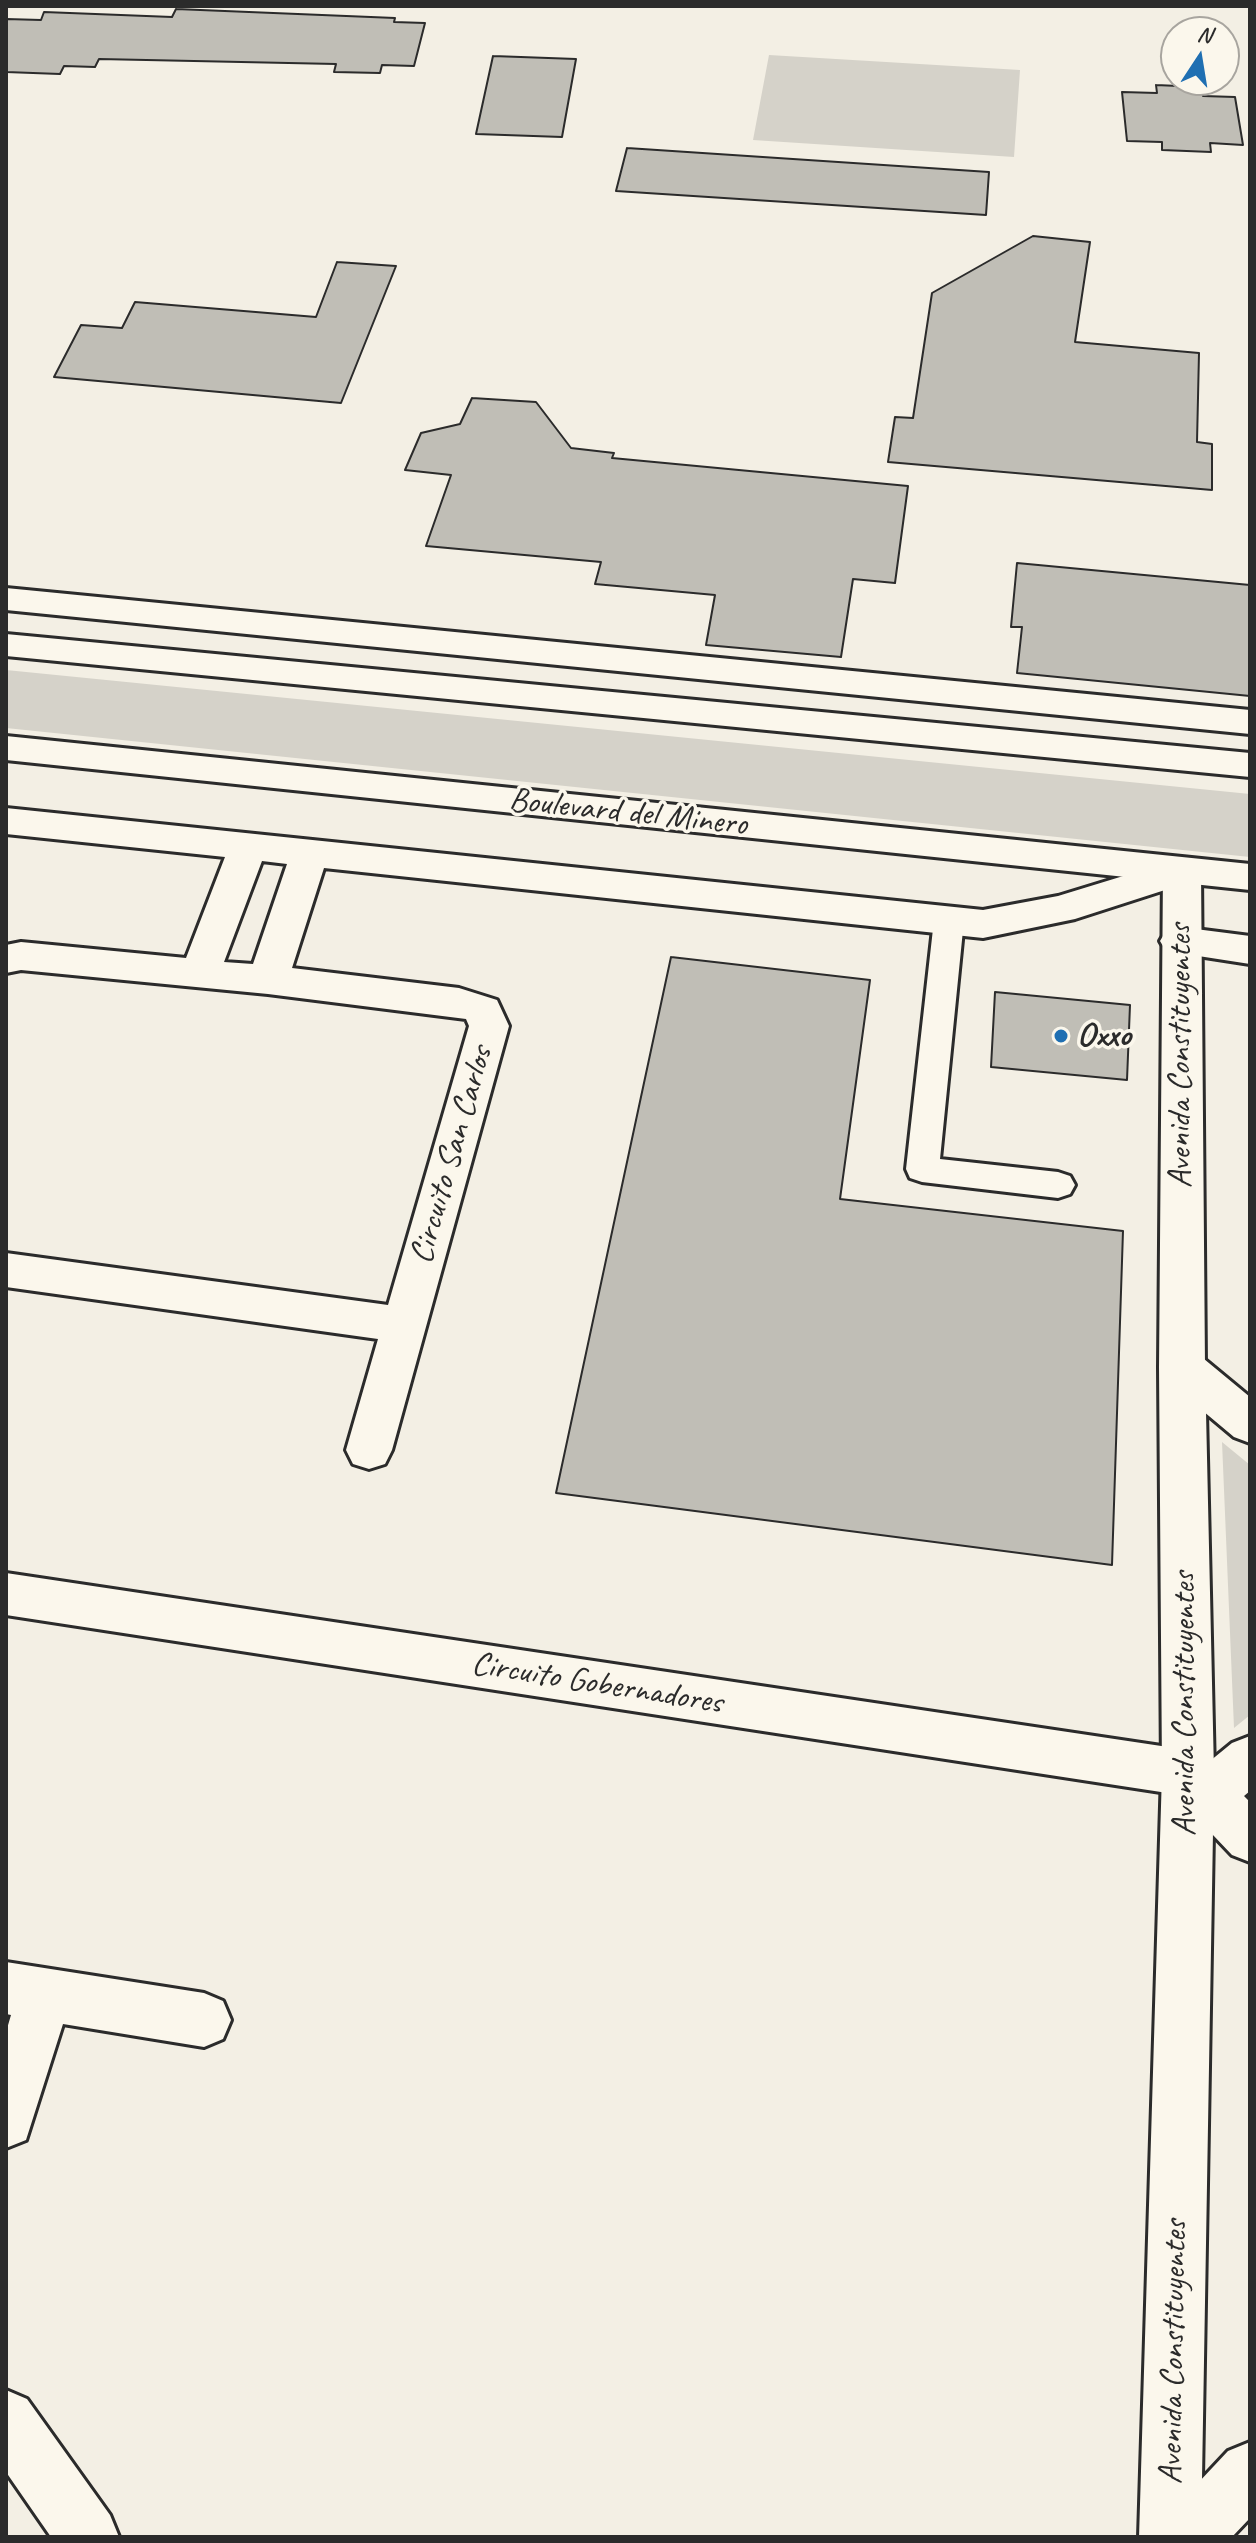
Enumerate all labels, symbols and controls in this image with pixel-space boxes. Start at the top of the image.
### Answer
north arrow [1160,16,1240,96]
text: N [1195,19,1214,50]
street label: Boulevard del Minero [507,780,749,846]
street label: Avenida Constituyentes [1161,924,1201,1188]
place label: Oxxo [1077,1016,1131,1056]
marker: Oxxo [1052,1027,1070,1045]
street label: Circuito San Carlos [402,1042,502,1268]
street label: Avenida Constituyentes [1165,1572,1205,1836]
street label: Circuito Gobernadores [469,1644,725,1724]
street label: Avenida Constituyentes [1151,2219,1197,2485]

